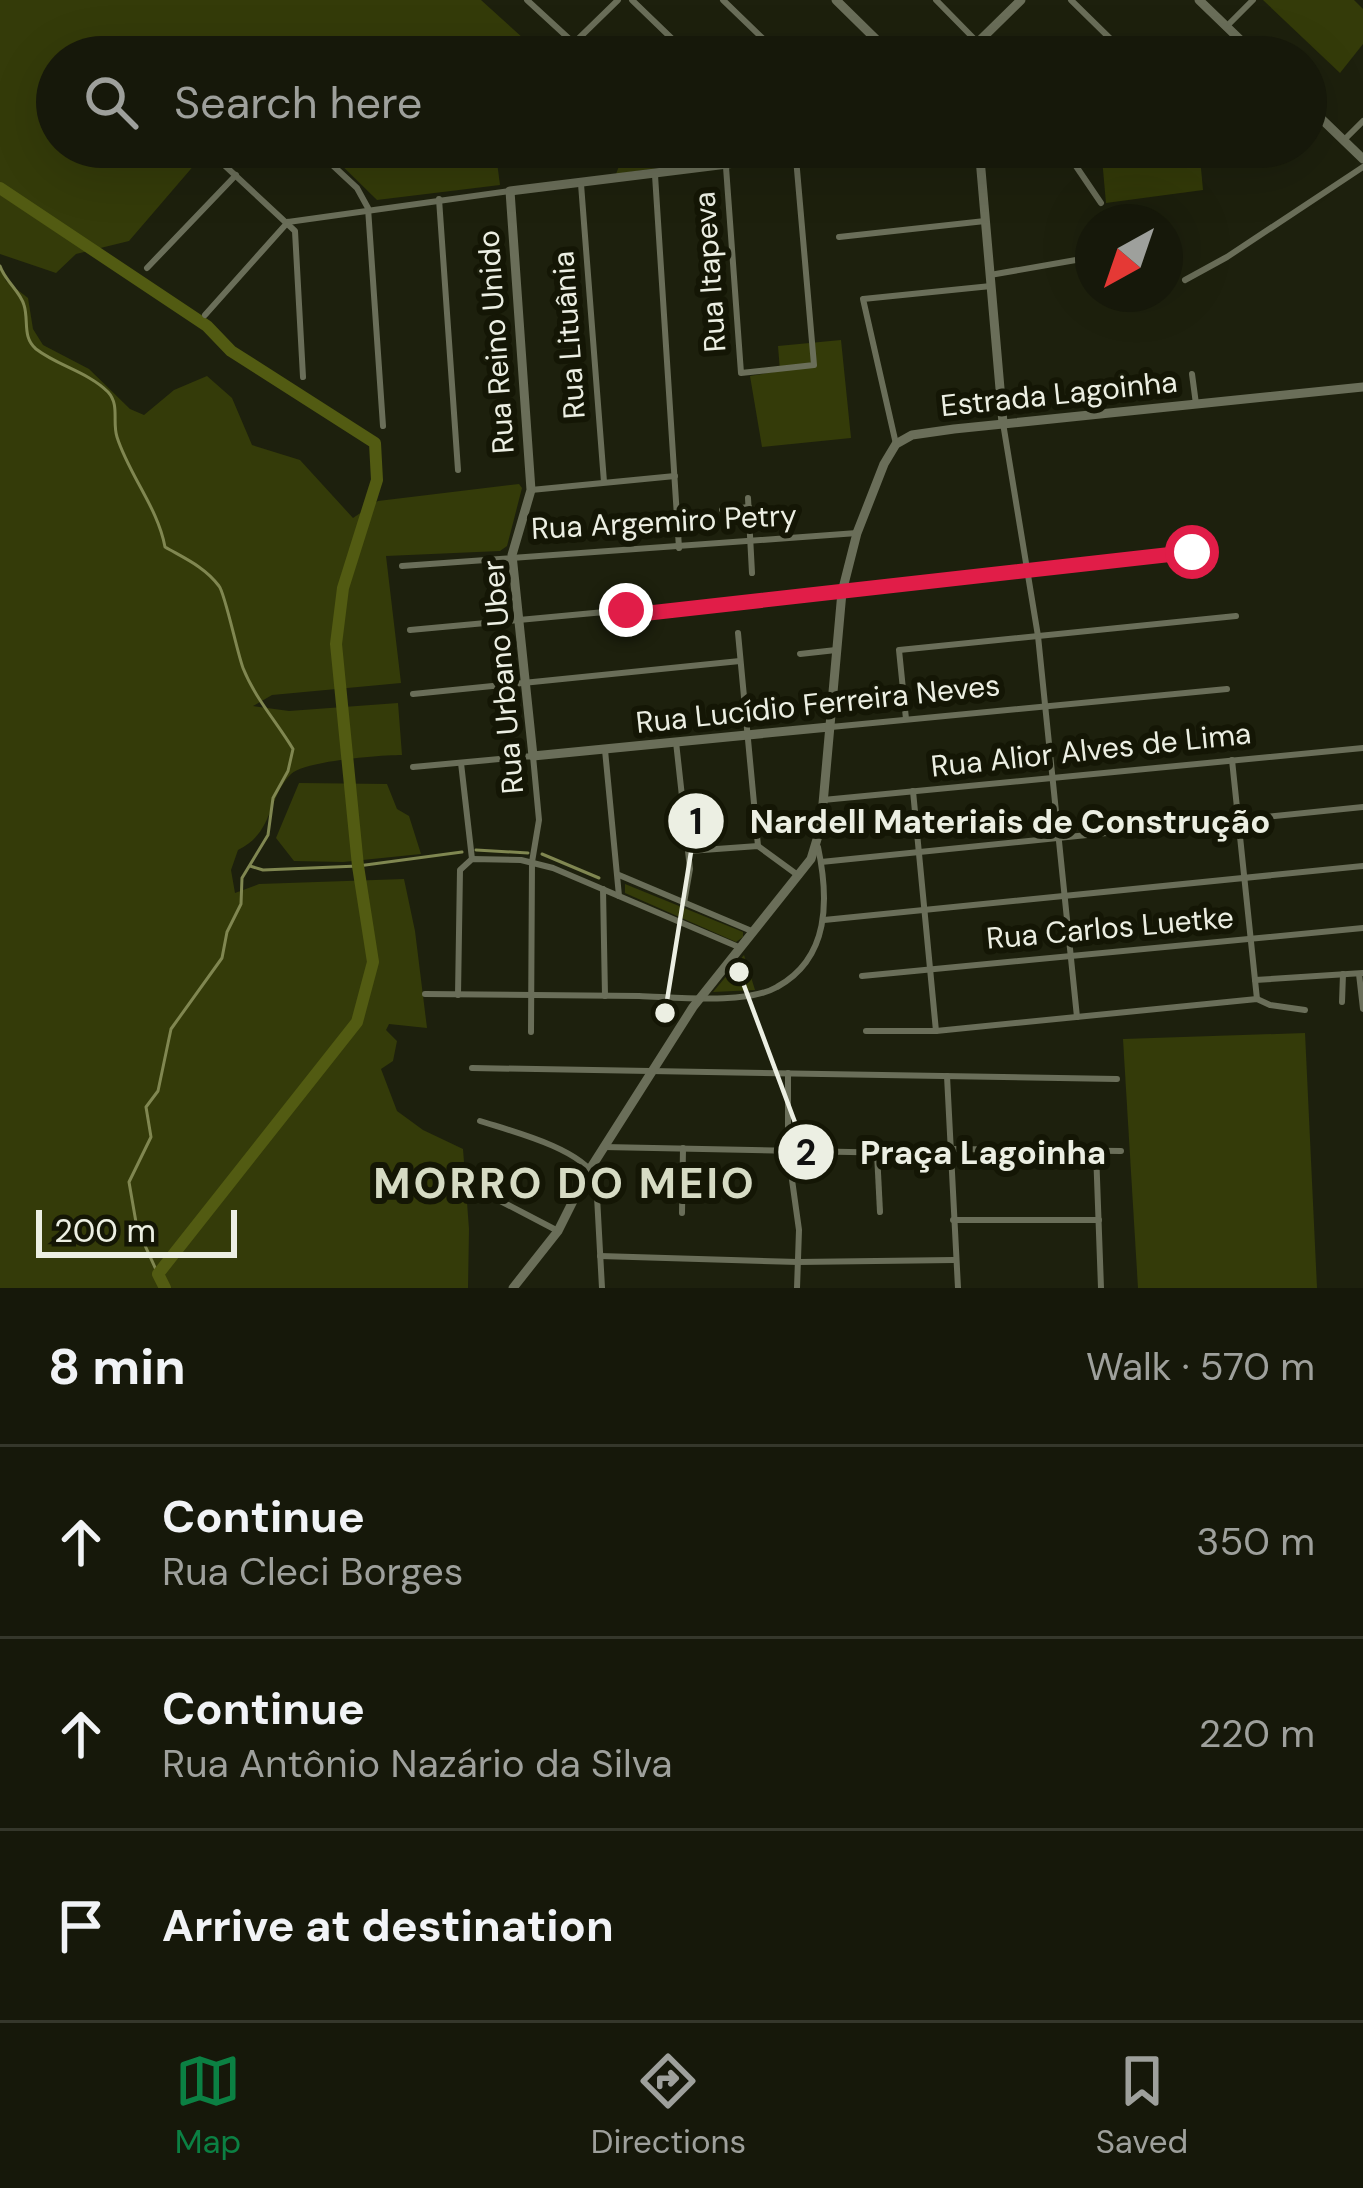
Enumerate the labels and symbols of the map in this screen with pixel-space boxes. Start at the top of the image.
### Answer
street label: Rua Itapeva [684,190,735,354]
north arrow [1075,204,1183,312]
street label: Rua Reino Unido [468,229,523,455]
street label: Rua Lituânia [543,250,594,420]
street label: Estrada Lagoinha [939,362,1179,425]
street label: Rua Argemiro Petry [530,495,798,548]
route start [1165,525,1219,579]
street label: Rua Urbano Uber [473,558,532,796]
route end [599,583,653,637]
street label: Rua Lucídio Ferreira Neves [634,665,1002,742]
street label: Rua Alior Alves de Lima [929,713,1253,786]
callout: Nardell Materiais de Construção [666,787,1294,856]
text: 1 [689,798,703,845]
text: Nardell Materiais de Construção [750,800,1270,843]
street label: Rua Carlos Luetke [985,897,1235,958]
callout: Praça Lagoinha [776,1118,1130,1187]
text: 2 [796,1129,816,1176]
text: Praça Lagoinha [860,1131,1106,1174]
district label: MORRO DO MEIO [373,1156,757,1211]
scale bar [36,1204,237,1257]

